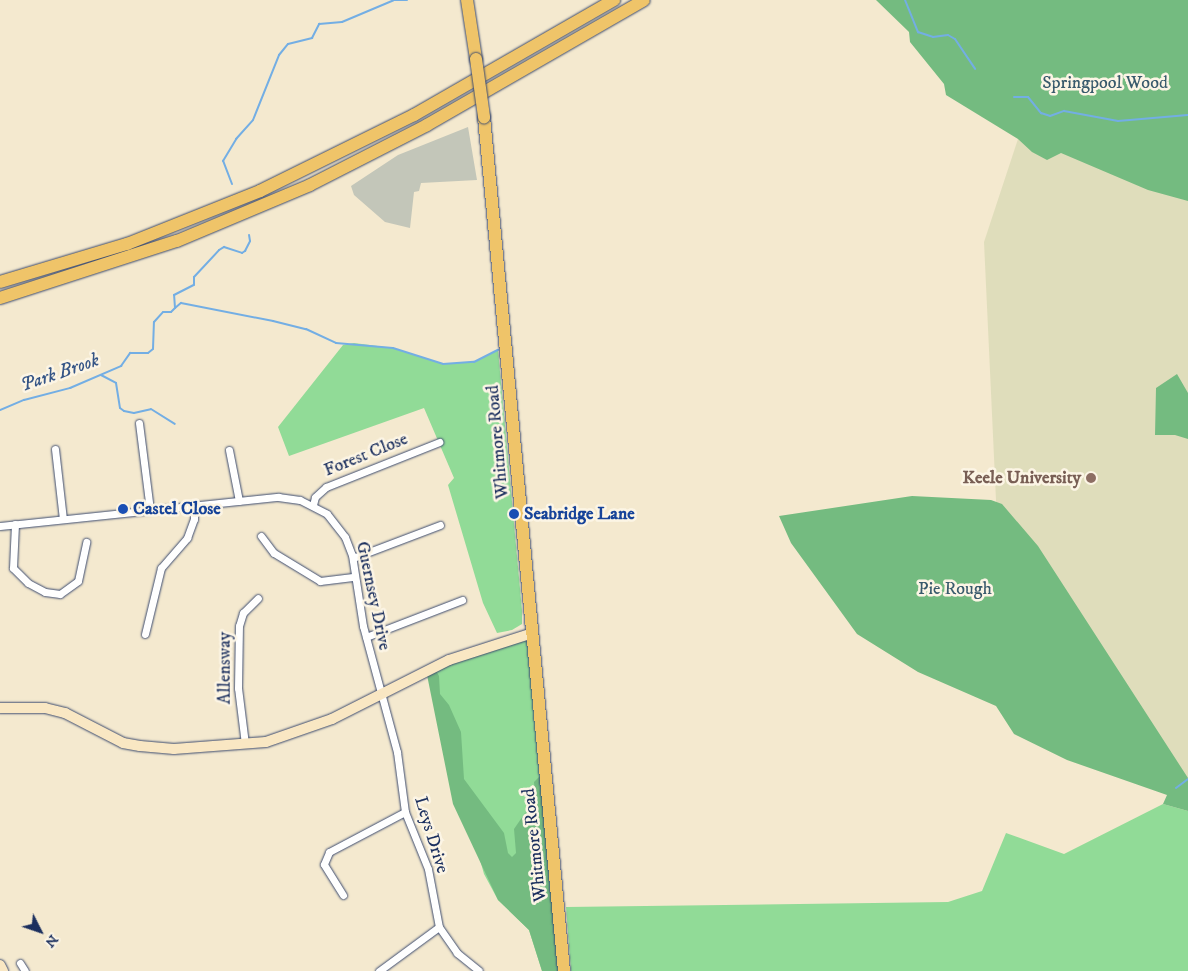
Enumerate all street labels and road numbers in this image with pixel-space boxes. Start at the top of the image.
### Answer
street label: Whitmore Road [482,384,514,500]
street label: Forest Close [321,428,411,482]
street label: Guernsey Drive [351,540,395,652]
street label: Allensway [214,632,236,704]
street label: Whitmore Road [518,787,552,903]
street label: Leys Drive [409,794,453,876]

